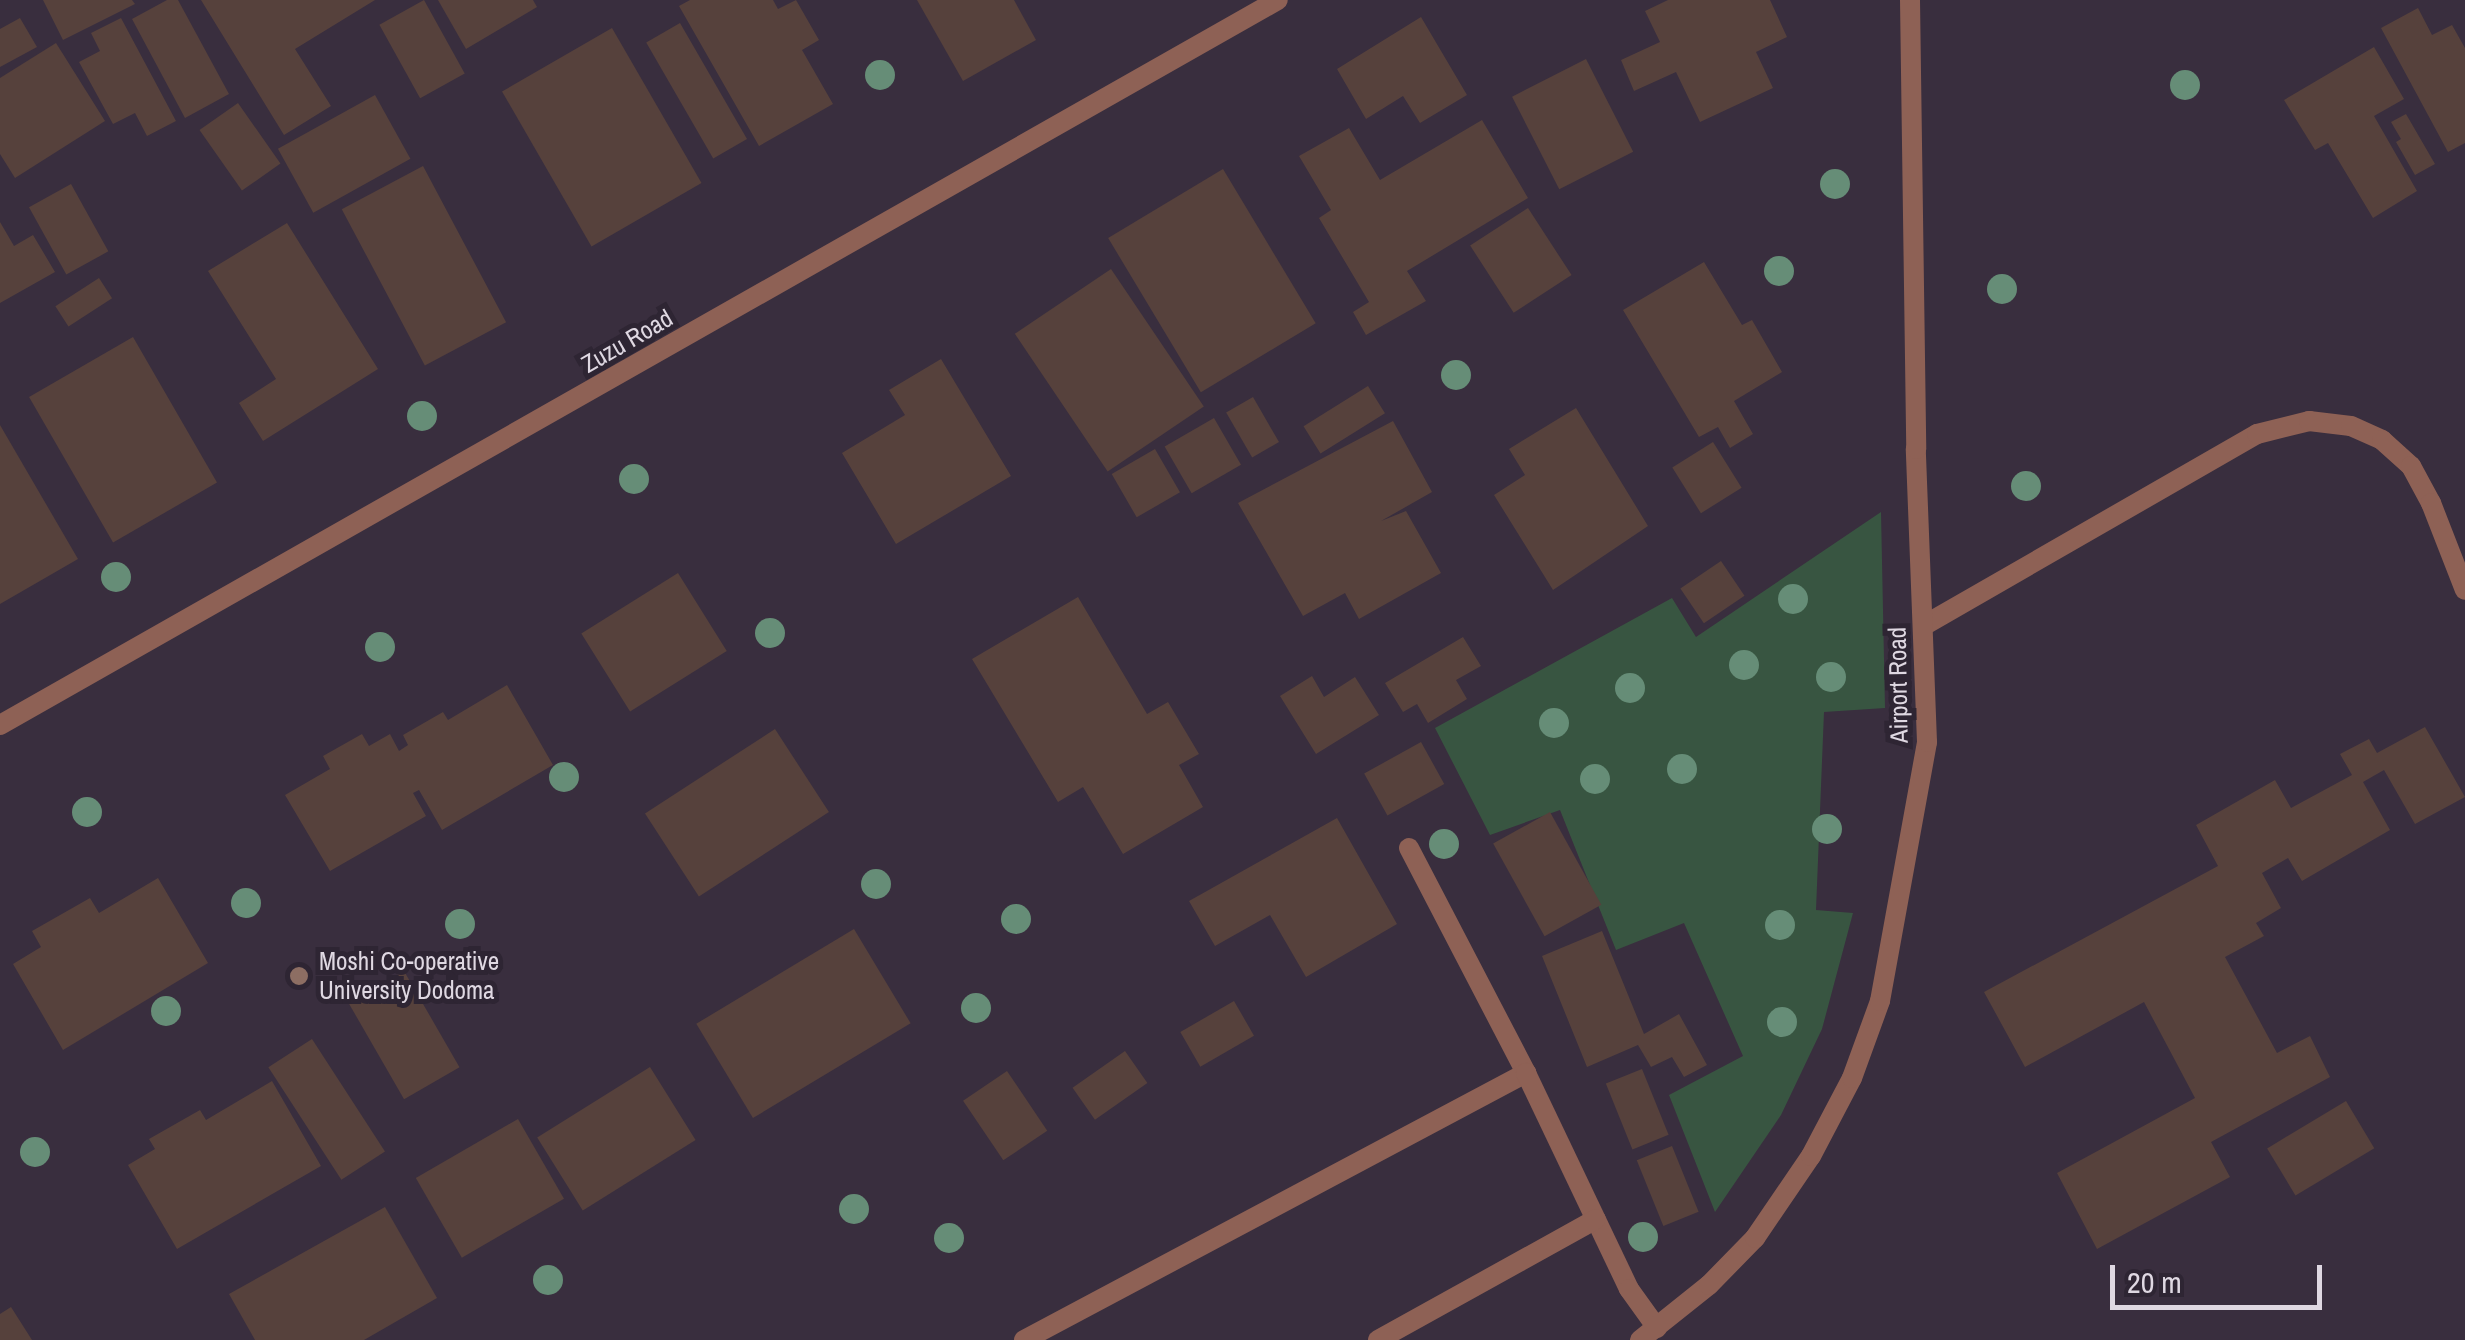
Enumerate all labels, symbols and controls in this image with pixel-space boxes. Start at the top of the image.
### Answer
street label: Zuzu Road [576,303,678,379]
street label: Airport Road [1882,627,1914,743]
place label: Moshi Co-operative University Dodoma [319,947,499,1006]
marker: Moshi Co-operative University Dodoma [288,965,310,987]
scale bar [2115,1245,2328,1307]
text: 20 m [2127,1262,2182,1302]

